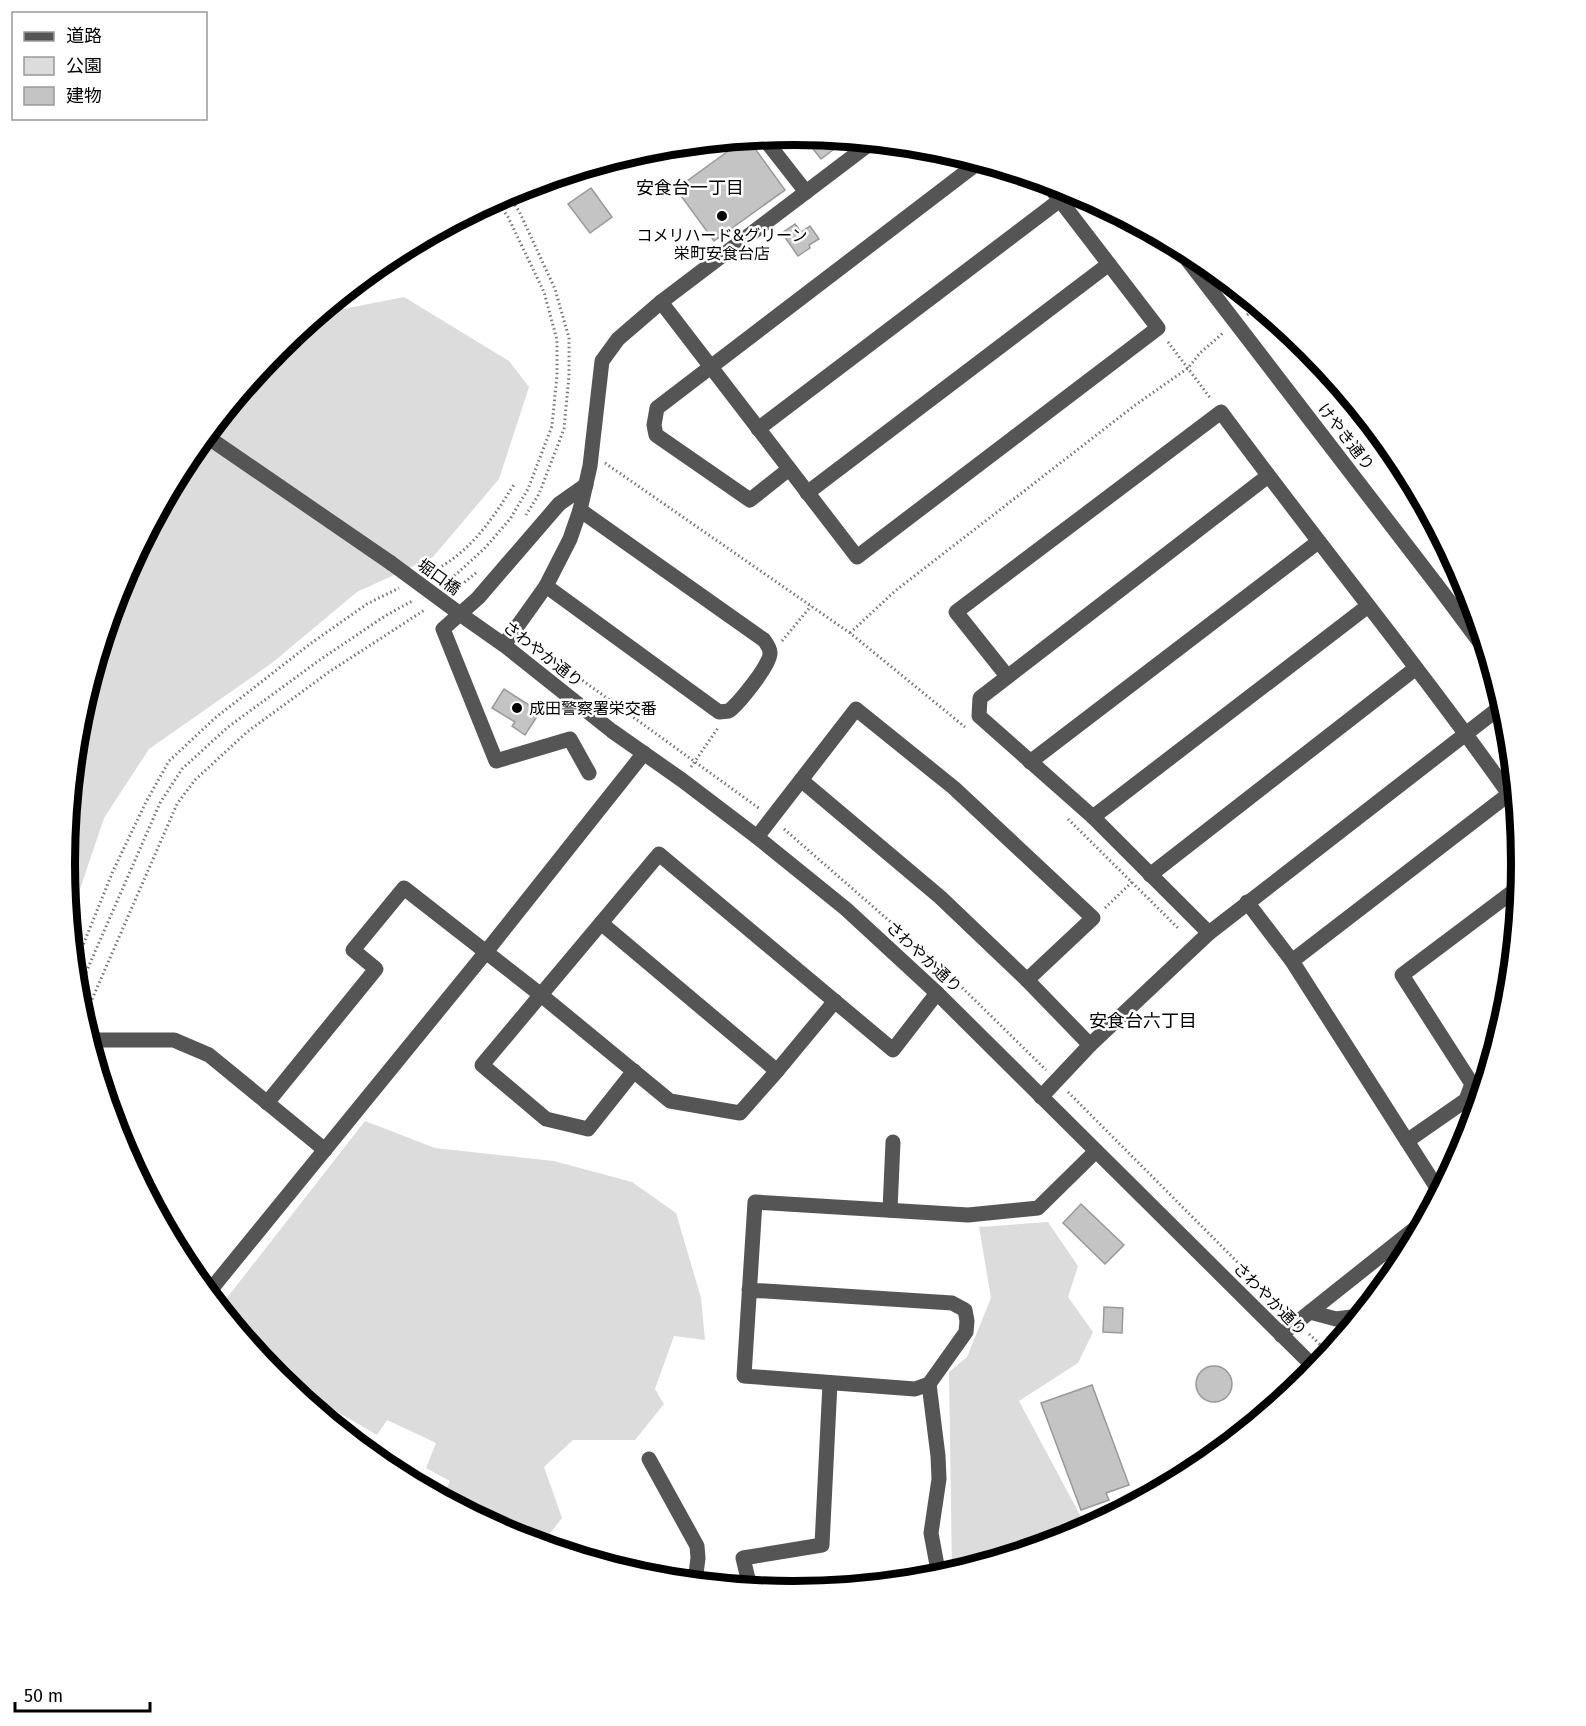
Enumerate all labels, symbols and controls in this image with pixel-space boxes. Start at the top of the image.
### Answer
legend [12,12,207,120]
text: 道路 [66,25,102,47]
text: 公園 [66,55,102,77]
text: 建物 [66,85,102,107]
district label: 安食台一丁目 [636,177,744,199]
marker: コメリハード&グリーン 栄町安食台店 [715,209,729,223]
place label: コメリハード&グリーン 栄町安食台店 [637,226,807,263]
street label: けやき通り [1314,400,1378,474]
street label: 堀口橋 [414,555,464,599]
street label: さわやか通り [499,617,587,691]
place label: 成田警察署栄交番 [529,699,657,718]
marker: 成田警察署栄交番 [510,701,524,715]
street label: さわやか通り [882,917,966,997]
district label: 安食台六丁目 [1089,1010,1197,1032]
street label: さわやか通り [1229,1258,1311,1340]
scale bar [15,1675,150,1713]
text: 50 m [24,1685,63,1707]

